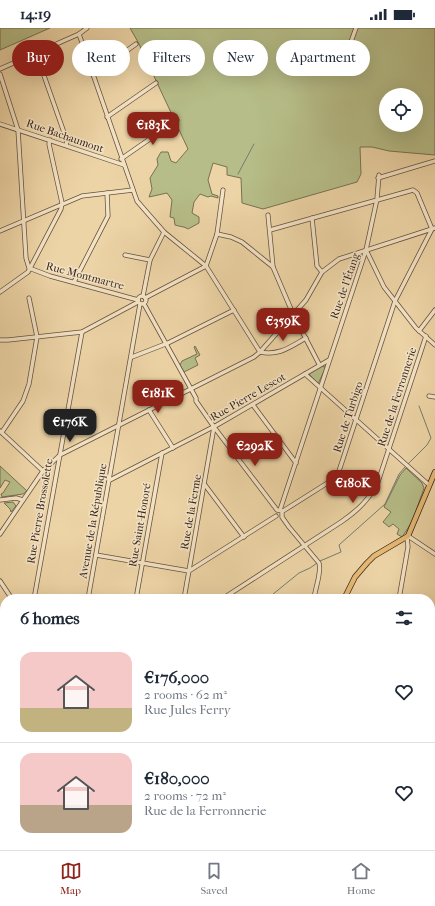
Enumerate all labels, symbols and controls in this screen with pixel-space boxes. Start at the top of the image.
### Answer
text: 14:19 [20,5,51,23]
chip: Buy [12,40,64,76]
chip: Rent [72,40,130,76]
chip: Filters [138,40,205,76]
chip: New [213,40,268,76]
chip: Apartment [276,40,370,76]
map controls [379,88,423,132]
button: locate [379,88,423,132]
pin: €183K [125,112,181,146]
street label: Rue Bachaumont [25,117,106,155]
text: €183K [136,117,170,132]
street label: Rue de l'Étang [328,251,362,321]
street label: Rue Montmartre [44,259,126,293]
pin: €359K [255,308,311,342]
text: €359K [266,313,300,328]
street label: Rue de la Ferronnerie [375,345,419,448]
street label: Rue Pierre Lescot [208,370,288,424]
street label: Rue de Turbigo [330,379,366,454]
pin: €181K [130,380,186,414]
text: €181K [142,385,175,400]
pin: €176K [42,409,98,443]
text: €176K [52,414,88,429]
pin: €292K [227,433,283,467]
text: €292K [236,438,274,453]
street label: Rue Pierre Brossolette [24,457,56,565]
street label: Avenue de la République [76,462,110,581]
pin: €180K [325,470,381,504]
street label: Rue de la Ferme [178,473,204,551]
text: €180K [335,475,371,490]
street label: Rue Saint-Honoré [126,482,154,568]
icon: filters [393,607,415,629]
text: 6 homes [20,608,80,628]
text: €176,000 [144,667,209,687]
icon: home [52,668,100,716]
icon: heart [393,681,415,703]
text: 2 rooms · 62 m² [144,687,227,702]
text: Rue Jules Ferry [144,702,231,717]
text: €180,000 [144,768,210,788]
icon: home [52,769,100,817]
icon: heart [393,782,415,804]
text: 2 rooms · 72 m² [144,788,226,803]
text: Rue de la Ferronnerie [144,803,266,818]
tab: Map [60,860,82,897]
tab: Saved [201,860,228,897]
tab: Home [347,860,375,897]

